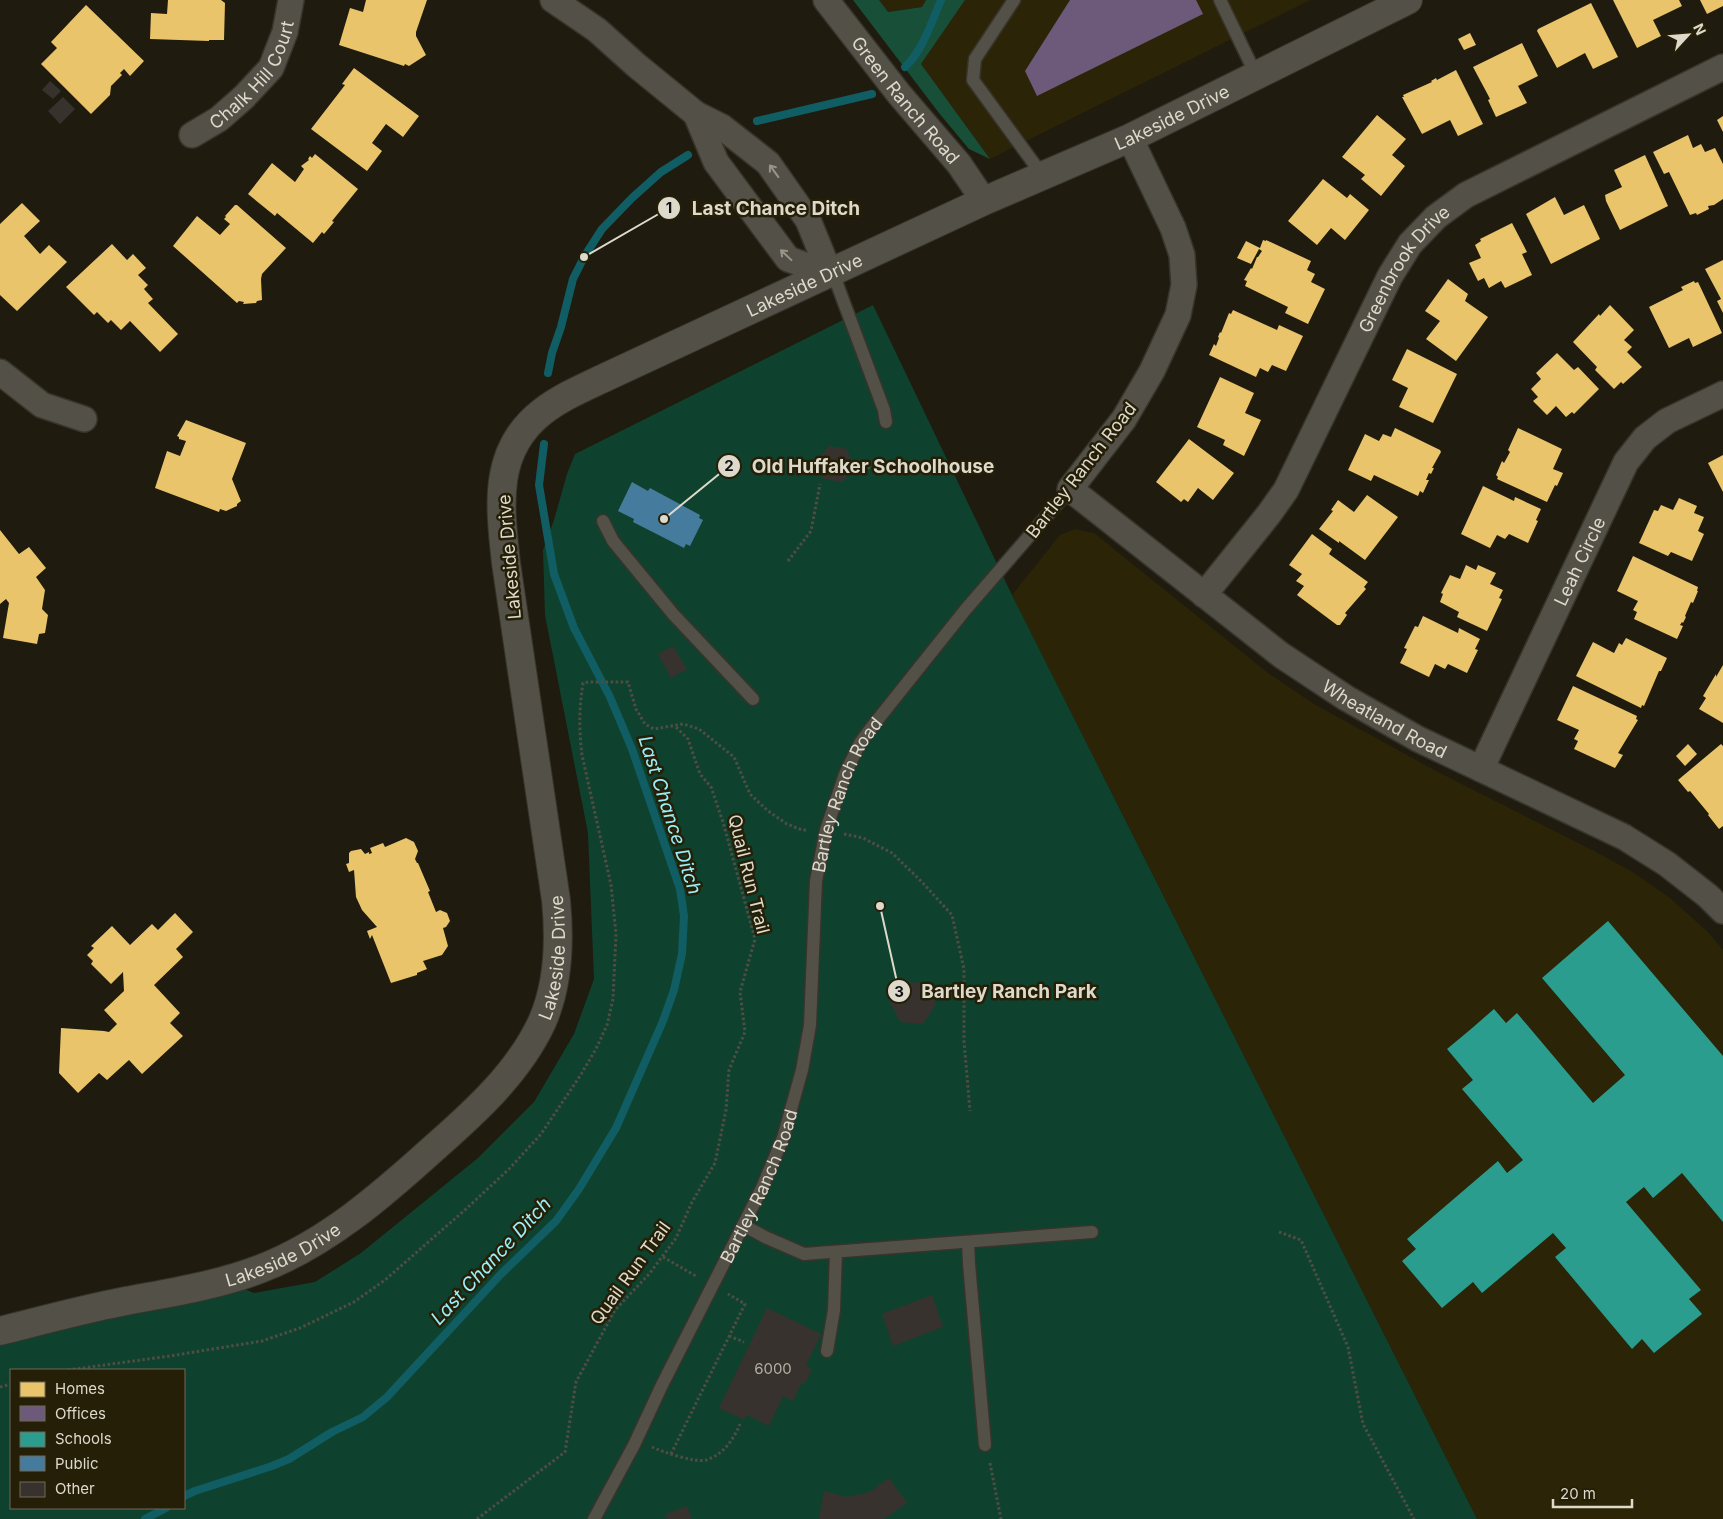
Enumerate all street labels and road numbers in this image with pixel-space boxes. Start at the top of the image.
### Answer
street label: Chalk Hill Court [205,19,297,133]
street label: Green Ranch Road [848,32,964,168]
street label: Lakeside Drive [1111,80,1233,154]
street label: Greenbrook Drive [1354,200,1453,336]
street label: Lakeside Drive [743,249,865,321]
street label: Bartley Ranch Road [1022,398,1140,542]
street label: Lakeside Drive [493,494,525,620]
street label: Leah Circle [1549,513,1609,609]
street label: Wheatland Road [1319,675,1451,762]
street label: Bartley Ranch Road [807,713,886,874]
street label: Quail Run Trail [724,812,774,936]
street label: Lakeside Drive [534,894,569,1023]
street label: Bartley Ranch Road [715,1107,801,1266]
street label: Quail Run Trail [586,1217,674,1329]
street label: Lakeside Drive [223,1218,344,1290]

